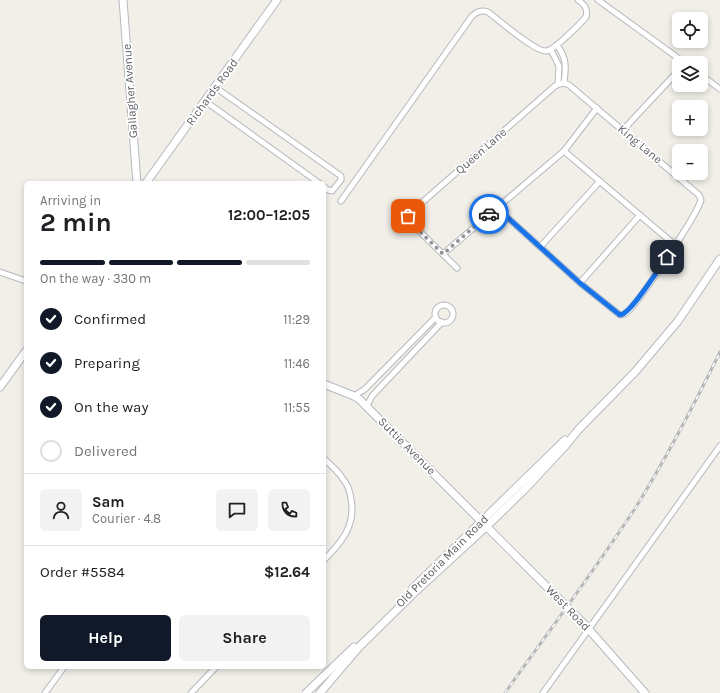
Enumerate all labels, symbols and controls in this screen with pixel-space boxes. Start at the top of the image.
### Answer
map controls [672,12,708,180]
button: locate [672,12,708,48]
street label: Gallagher Avenue [120,43,140,139]
street label: Richards Road [183,56,241,128]
button: layers [672,56,708,92]
button: + [672,100,708,136]
street label: King Lane [615,121,665,167]
street label: Queen Lane [453,125,509,177]
button: − [672,144,708,180]
text: Arriving in [40,193,101,208]
courier [469,194,509,234]
pin [391,199,425,233]
icon: car [478,203,500,225]
icon: bag [397,205,419,227]
text: 12:00–12:05 [228,206,310,224]
text: 2 min [40,207,112,238]
pin [650,240,684,274]
icon: home [656,246,678,268]
text: On the way · 330 m [40,271,151,286]
icon: check [40,308,62,330]
text: Confirmed [74,310,146,328]
text: 11:29 [283,312,310,327]
icon: check [40,352,62,374]
text: Preparing [74,354,140,372]
text: 11:46 [284,356,310,371]
icon: check [40,396,62,418]
text: On the way [74,398,148,416]
text: 11:55 [284,400,310,415]
street label: Suttie Avenue [375,414,439,478]
text: Delivered [74,442,138,460]
button: person [40,489,82,531]
button: chat [216,489,258,531]
button: phone [268,489,310,531]
text: Sam [92,493,125,511]
text: Courier · 4.8 [92,511,161,526]
street label: Old Pretoria Main Road [393,512,491,610]
text: Order #5584 [40,563,125,581]
text: $12.64 [264,563,310,581]
street label: West Road [543,582,593,634]
button: Help [40,615,171,661]
button: Share [179,615,310,661]

